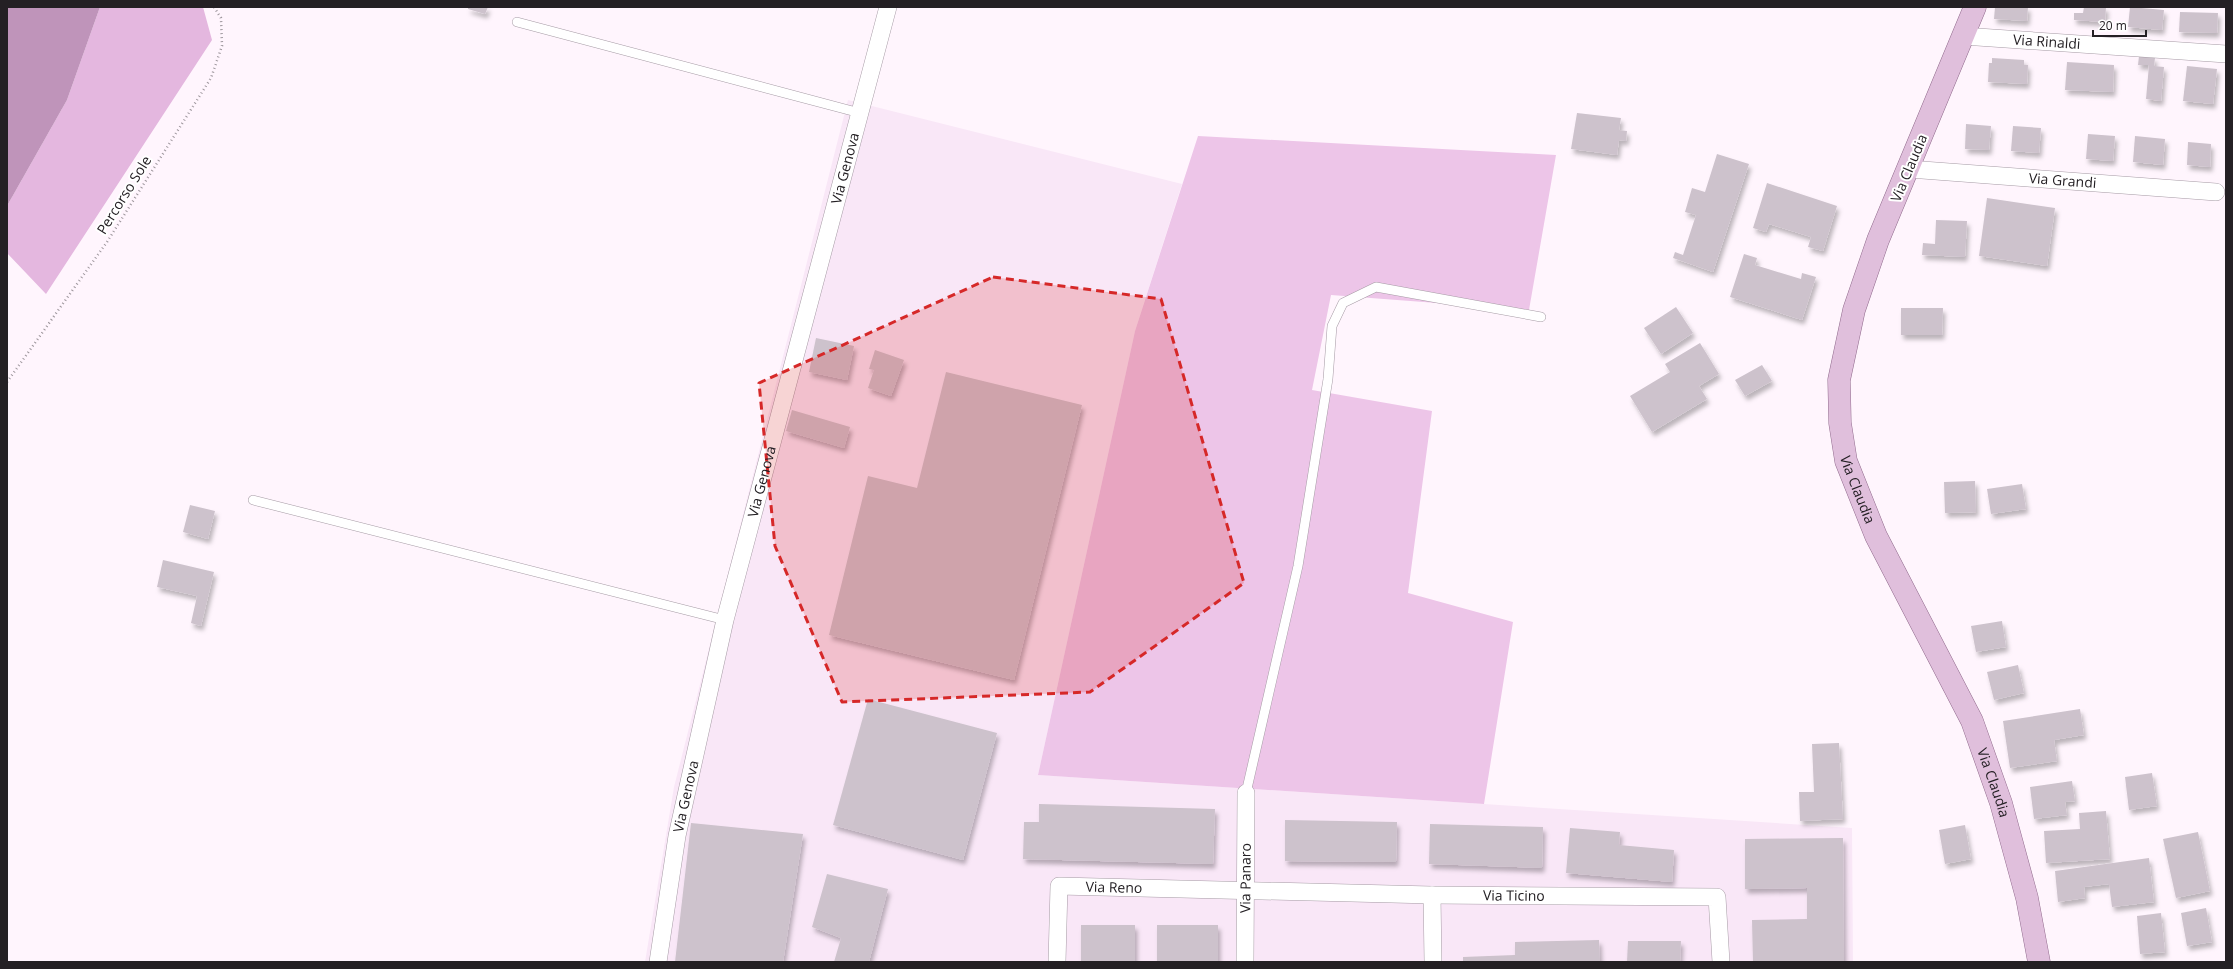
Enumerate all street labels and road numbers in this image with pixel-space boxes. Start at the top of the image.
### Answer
street label: Via Rinaldi [2012,29,2081,53]
street label: Via Genova [826,130,863,206]
street label: Via Claudia [1886,131,1931,205]
street label: Percorso Sole [92,152,155,238]
street label: Via Grandi [2028,168,2097,192]
street label: Via Genova [743,444,780,519]
street label: Via Claudia [1836,454,1880,526]
street label: Via Claudia [1973,745,2014,819]
street label: Via Genova [668,758,703,834]
street label: Via Panaro [1235,843,1255,913]
street label: Via Reno [1085,877,1143,897]
street label: Via Ticino [1483,885,1545,905]

